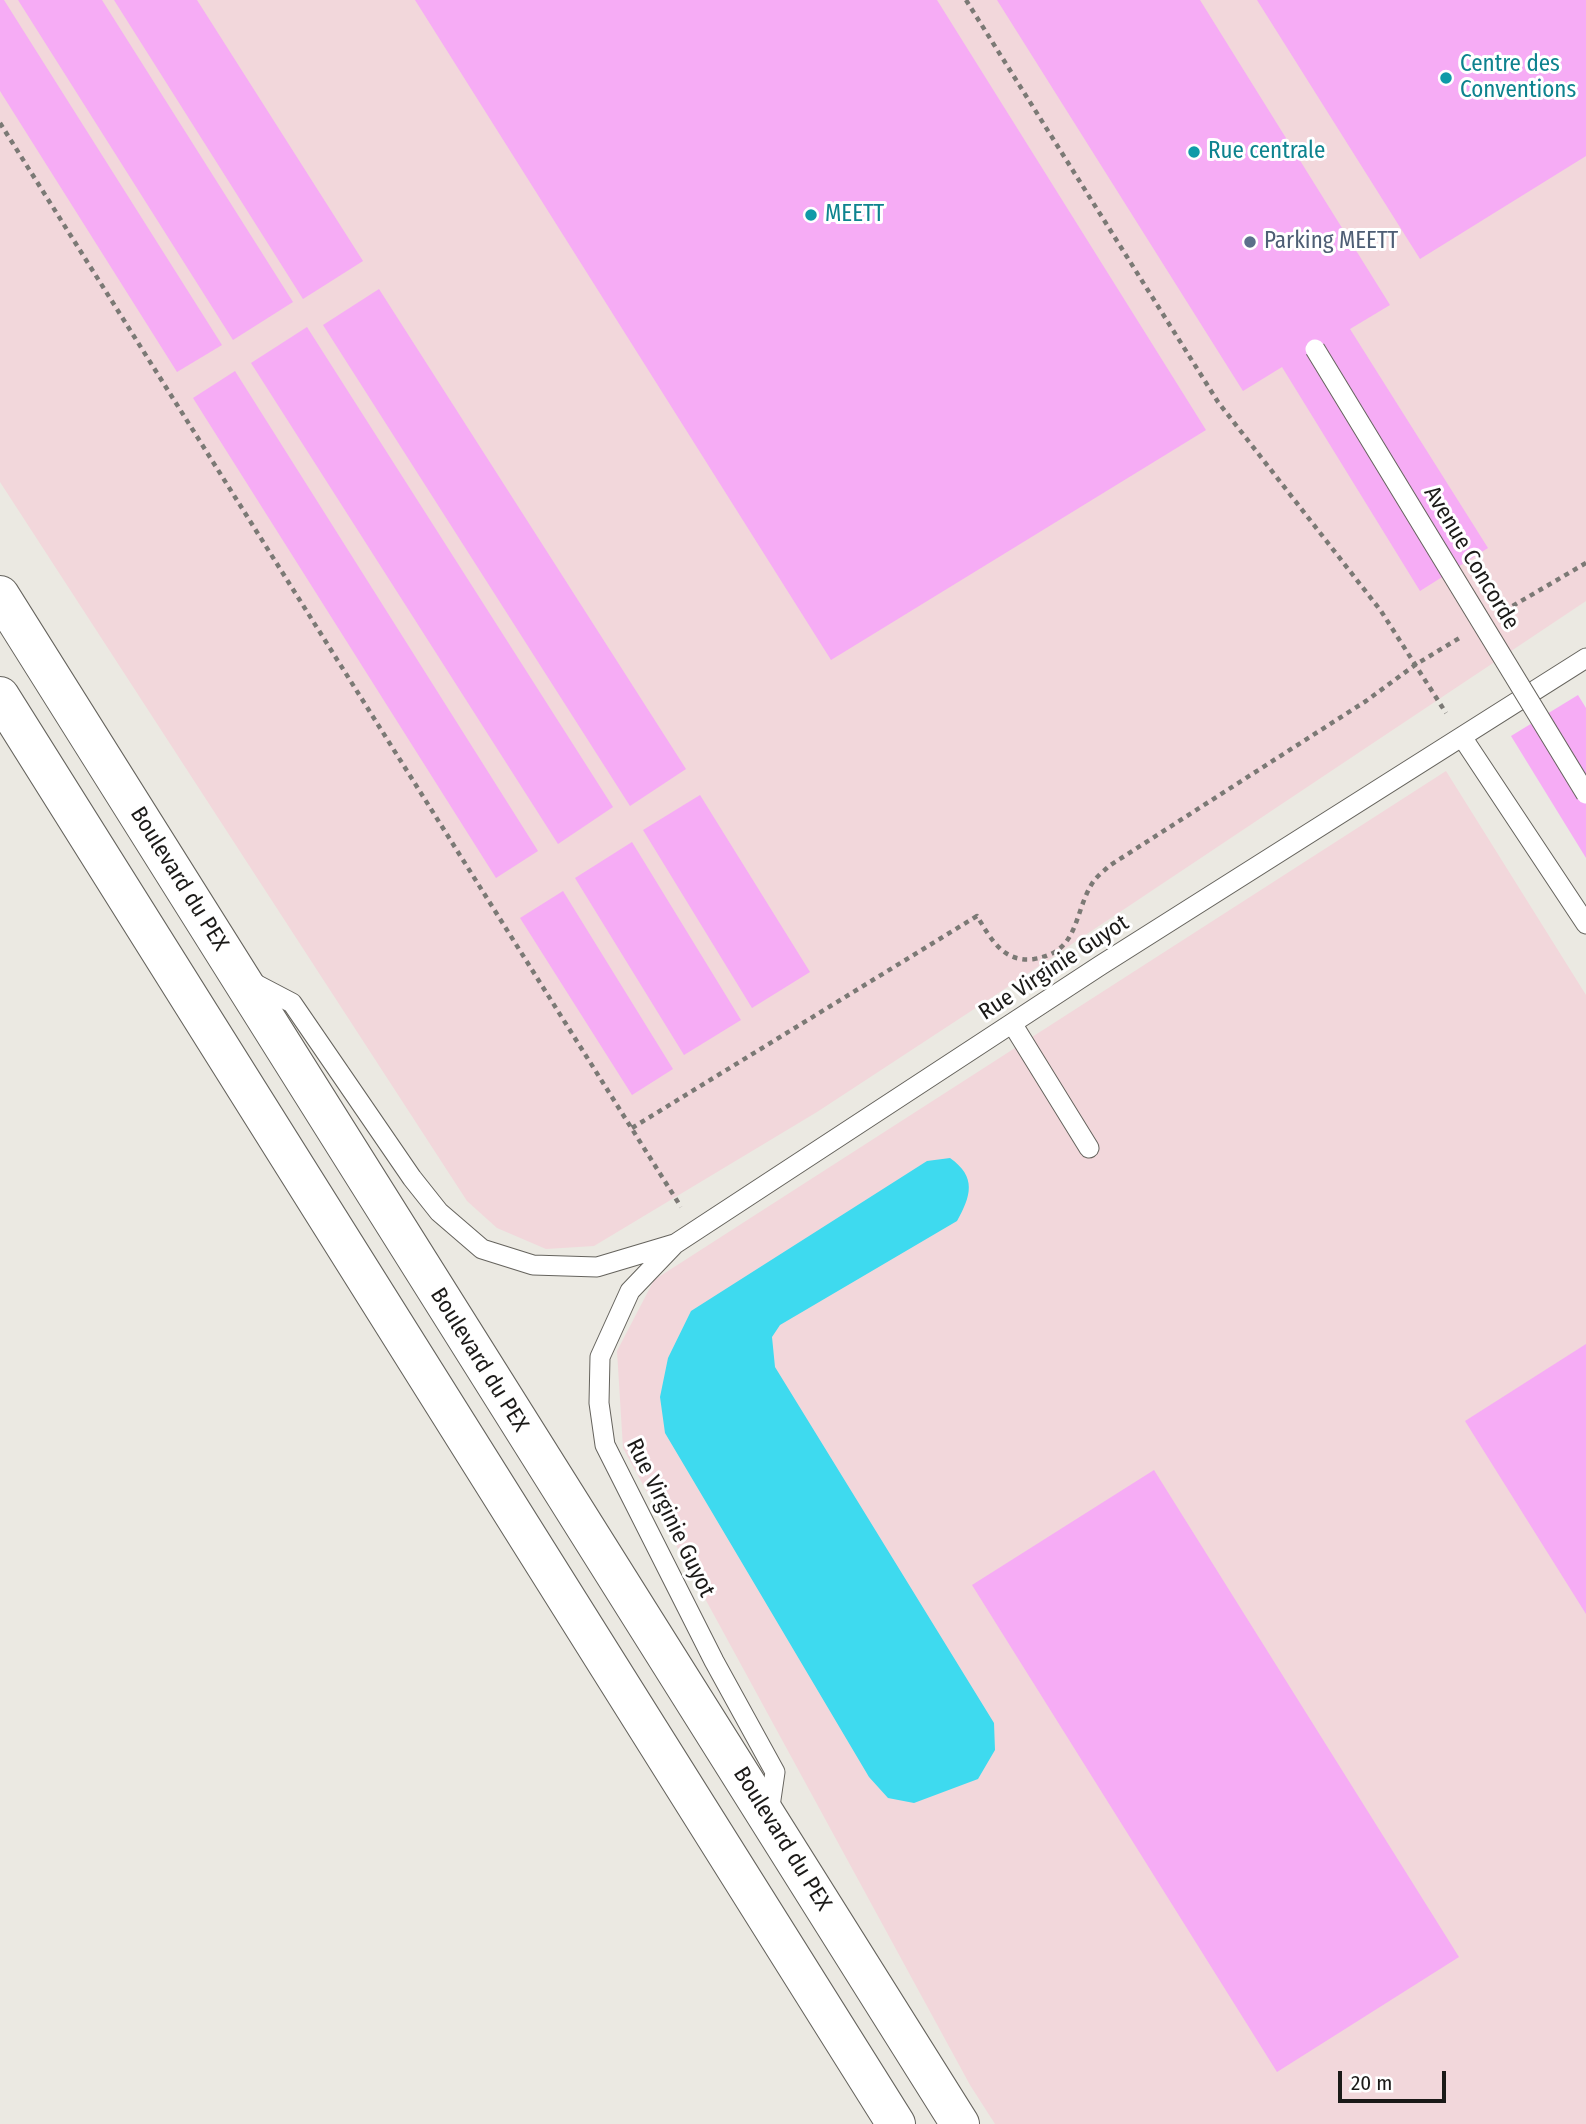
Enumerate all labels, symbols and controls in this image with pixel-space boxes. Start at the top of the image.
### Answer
place label: Centre des Conventions [1460,51,1576,105]
marker: Centre des Conventions [1438,70,1454,86]
place label: Rue centrale [1208,138,1325,166]
marker: Rue centrale [1186,144,1202,160]
place label: MEETT [825,201,884,229]
marker: MEETT [803,207,819,223]
place label: Parking MEETT [1264,228,1398,256]
marker: Parking MEETT [1242,234,1258,250]
street label: Avenue Concorde [1417,481,1525,635]
street label: Boulevard du PEX [124,802,234,956]
street label: Rue Virginie Guyot [974,909,1134,1027]
street label: Boulevard du PEX [424,1283,534,1437]
street label: Rue Virginie Guyot [620,1434,720,1602]
street label: Boulevard du PEX [727,1762,837,1916]
scale bar [1341,2058,1450,2102]
text: 20 m [1351,2070,1392,2096]

